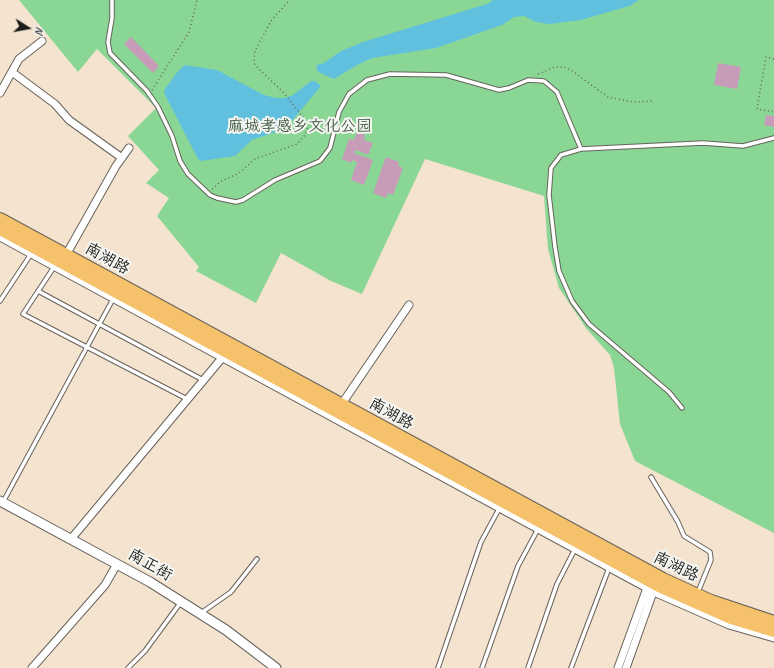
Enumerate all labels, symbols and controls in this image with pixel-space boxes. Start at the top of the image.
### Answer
north arrow [8,8,48,48]
text: N [32,26,47,35]
park label: 麻城孝感乡文化公园 [228,117,372,137]
street label: 南湖路 [81,239,133,279]
street label: 南湖路 [365,394,417,434]
street label: 南正街 [124,545,176,585]
street label: 南湖路 [650,548,702,586]

